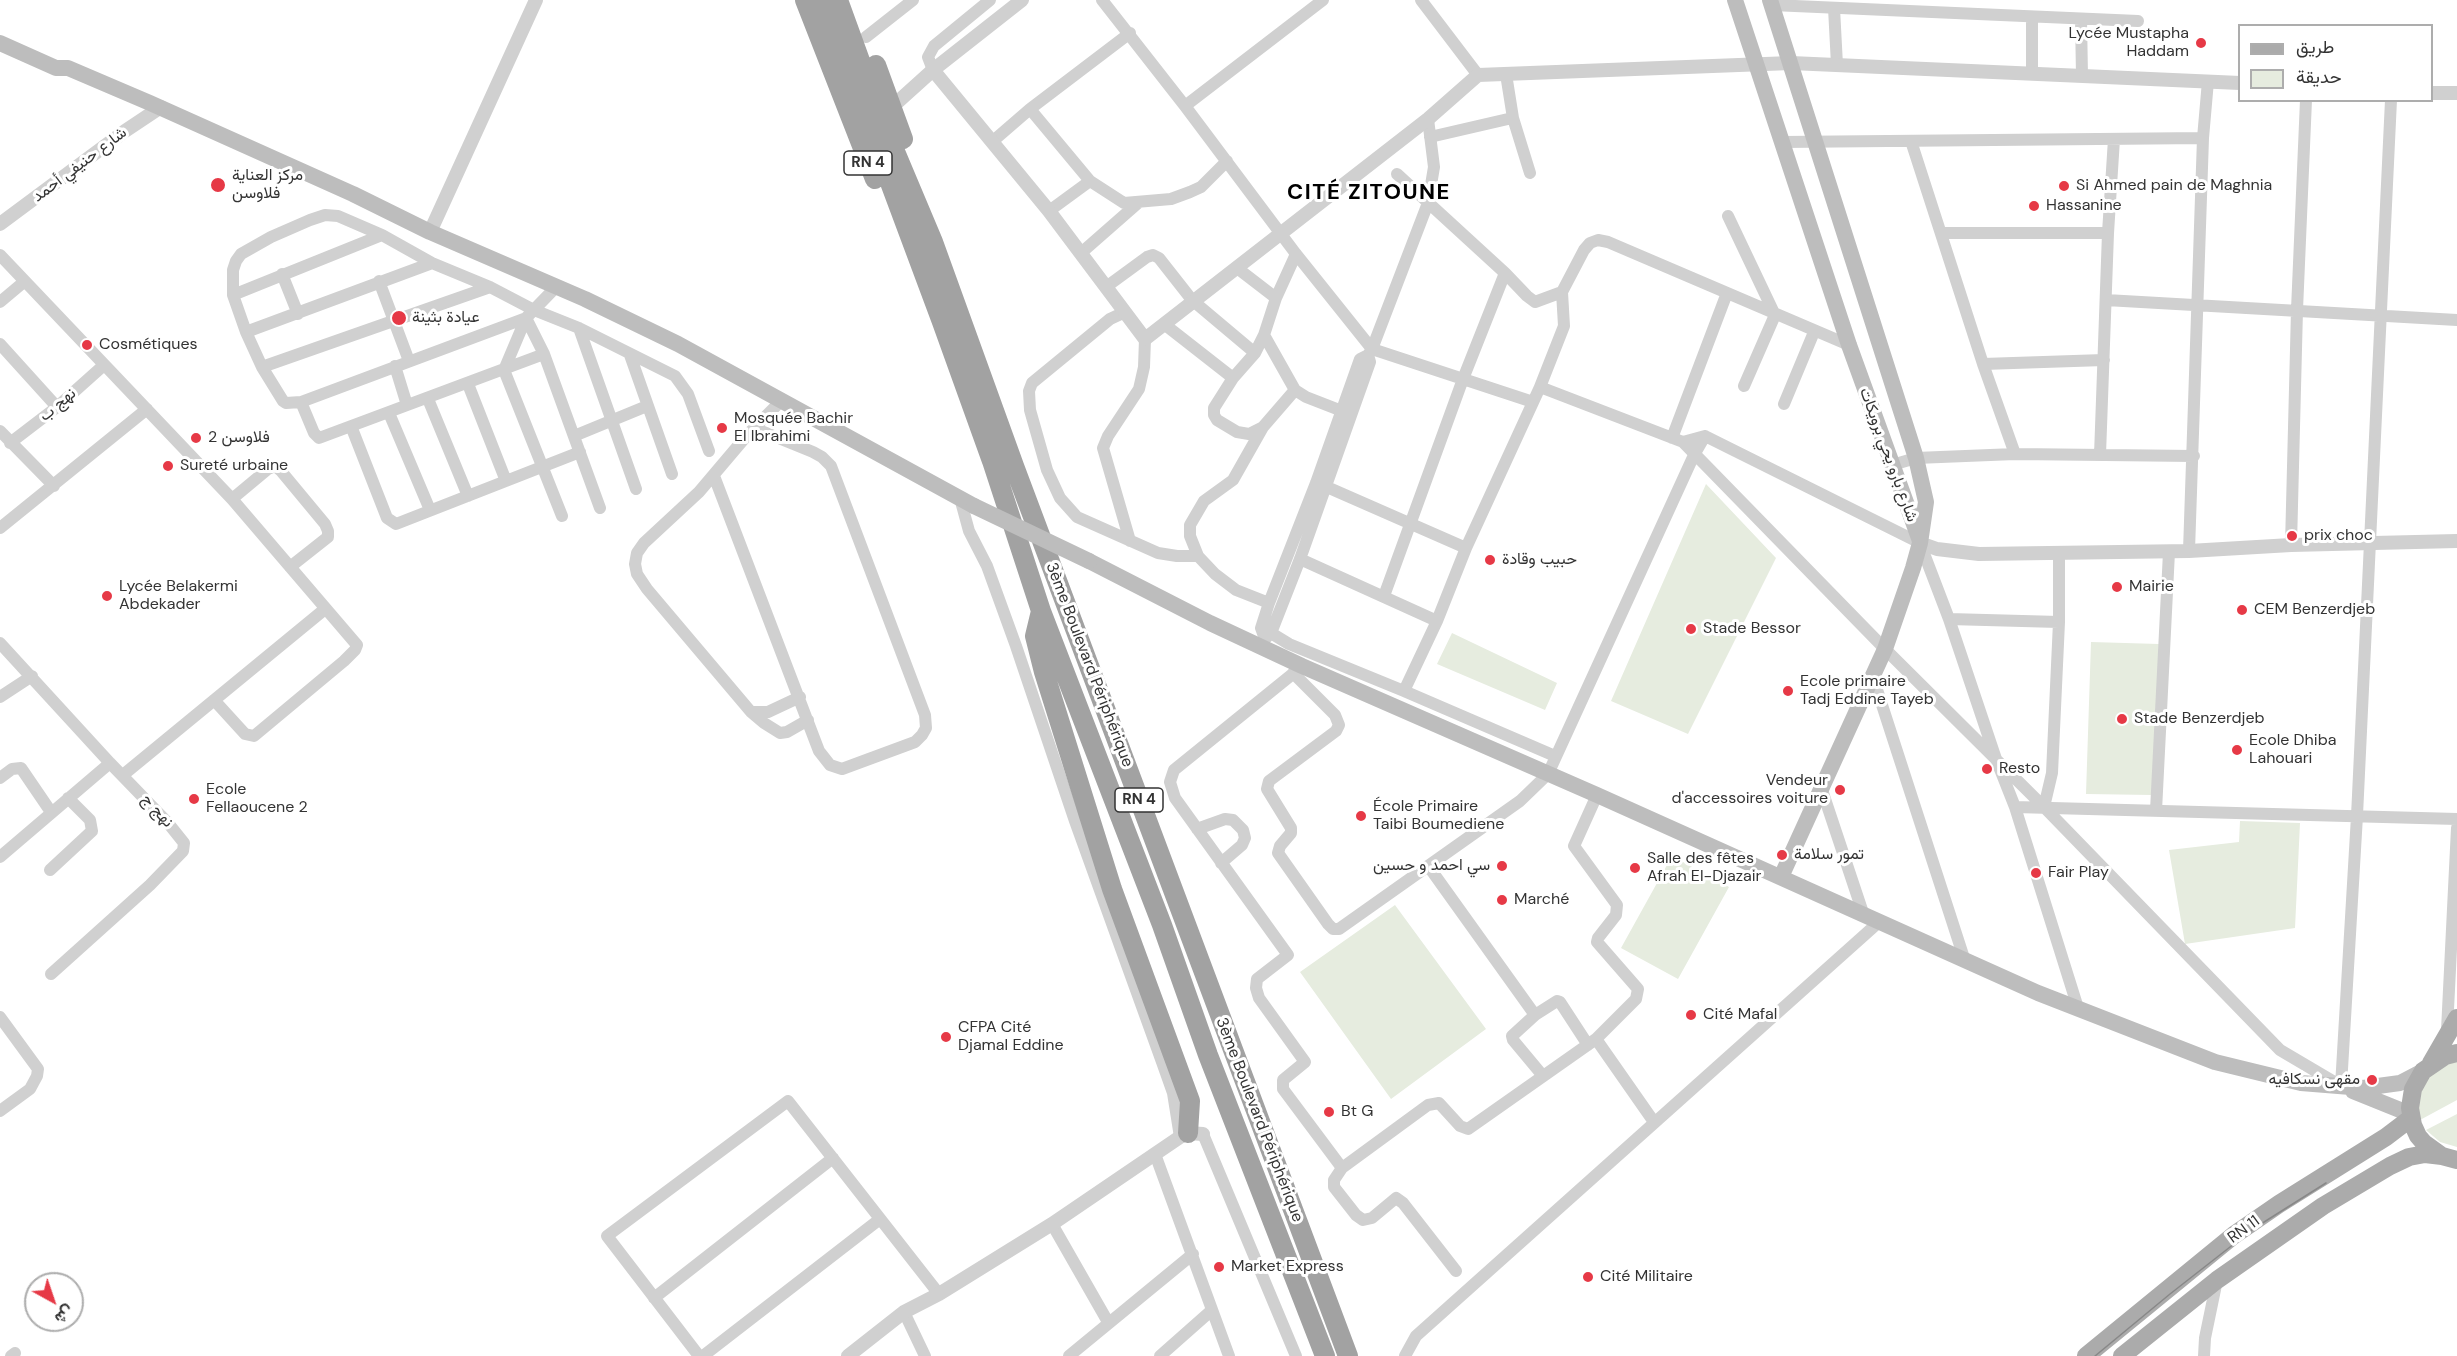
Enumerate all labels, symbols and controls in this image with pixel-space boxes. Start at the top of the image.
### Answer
place label: Lycée Mustapha Haddam [2069,24,2189,62]
legend [2238,24,2433,102]
text: طريق [2296,35,2334,59]
marker: Lycée Mustapha Haddam [2194,36,2208,50]
text: حديقة [2296,65,2342,89]
street label: شارع حنيفي أحمد [29,123,131,207]
road number: RN 4 [844,151,892,175]
place label: مركز العناية فلاوسن [232,166,303,204]
marker: مركز العناية فلاوسن [209,176,227,194]
place label: Si Ahmed pain de Maghnia [2076,176,2272,196]
marker: Si Ahmed pain de Maghnia [2057,179,2071,193]
district label: CITÉ ZITOUNE [1287,180,1451,206]
place label: Hassanine [2046,196,2122,216]
marker: Hassanine [2027,199,2041,213]
place label: عيادة بثينة [412,308,480,328]
marker: عيادة بثينة [390,309,408,327]
place label: Cosmétiques [99,335,197,355]
marker: Cosmétiques [80,338,94,352]
street label: نهج ب [36,384,80,426]
street label: شارع بارو يحي برويكات [1855,385,1921,525]
place label: Mosquée Bachir El Ibrahimi [734,409,853,447]
marker: Mosquée Bachir El Ibrahimi [715,421,729,435]
place label: فلاوسن 2 [208,428,270,448]
marker: فلاوسن 2 [189,431,203,445]
place label: Sureté urbaine [180,456,288,476]
marker: Sureté urbaine [161,459,175,473]
place label: prix choc [2304,526,2373,546]
marker: prix choc [2285,529,2299,543]
place label: حبيب وقادة [1502,550,1577,570]
marker: حبيب وقادة [1483,553,1497,567]
street label: 3ème Boulevard Périphérique [1041,560,1137,770]
place label: Lycée Belakermi Abdekader [119,577,238,615]
place label: Mairie [2129,577,2174,597]
marker: Mairie [2110,580,2124,594]
marker: Lycée Belakermi Abdekader [100,589,114,603]
place label: CEM Benzerdjeb [2254,600,2375,620]
marker: CEM Benzerdjeb [2235,603,2249,617]
place label: Stade Bessor [1703,619,1801,639]
marker: Stade Bessor [1684,622,1698,636]
place label: Ecole primaire Tadj Eddine Tayeb [1800,672,1934,710]
marker: Ecole primaire Tadj Eddine Tayeb [1781,684,1795,698]
place label: Stade Benzerdjeb [2134,709,2265,729]
marker: Stade Benzerdjeb [2115,712,2129,726]
place label: Ecole Dhiba Lahouari [2249,731,2336,769]
marker: Ecole Dhiba Lahouari [2230,743,2244,757]
place label: Resto [1999,759,2040,779]
marker: Resto [1980,762,1994,776]
place label: Vendeur d'accessoires voiture [1671,771,1828,809]
place label: Ecole Fellaoucene 2 [206,780,308,818]
marker: Vendeur d'accessoires voiture [1833,783,1847,797]
road number: RN 4 [1115,788,1163,812]
street label: نهج ج [137,790,177,832]
marker: Ecole Fellaoucene 2 [187,792,201,806]
place label: École Primaire Taibi Boumediene [1373,797,1504,835]
marker: École Primaire Taibi Boumediene [1354,809,1368,823]
place label: تمور سلامة [1794,845,1864,865]
marker: تمور سلامة [1775,848,1789,862]
place label: Salle des fêtes Afrah El-Djazair [1647,849,1762,887]
place label: سي احمد و حسين [1373,856,1490,876]
marker: سي احمد و حسين [1495,859,1509,873]
marker: Salle des fêtes Afrah El-Djazair [1628,861,1642,875]
place label: Fair Play [2048,863,2109,883]
marker: Fair Play [2029,866,2043,880]
place label: Marché [1514,890,1569,910]
marker: Marché [1495,893,1509,907]
place label: Cité Mafal [1703,1005,1777,1025]
marker: Cité Mafal [1684,1008,1698,1022]
street label: 3ème Boulevard Périphérique [1211,1015,1307,1225]
place label: CFPA Cité Djamal Eddine [958,1018,1064,1056]
marker: CFPA Cité Djamal Eddine [939,1030,953,1044]
place label: مقهى نسكافيه [2268,1070,2360,1090]
marker: مقهى نسكافيه [2365,1073,2379,1087]
place label: Bt G [1341,1102,1373,1122]
marker: Bt G [1322,1105,1336,1119]
street label: RN 11 [2224,1212,2264,1248]
place label: Market Express [1231,1257,1344,1277]
marker: Market Express [1212,1260,1226,1274]
place label: Cité Militaire [1600,1267,1693,1287]
marker: Cité Militaire [1581,1270,1595,1284]
north arrow [24,1272,84,1332]
text: ش [50,1300,79,1329]

